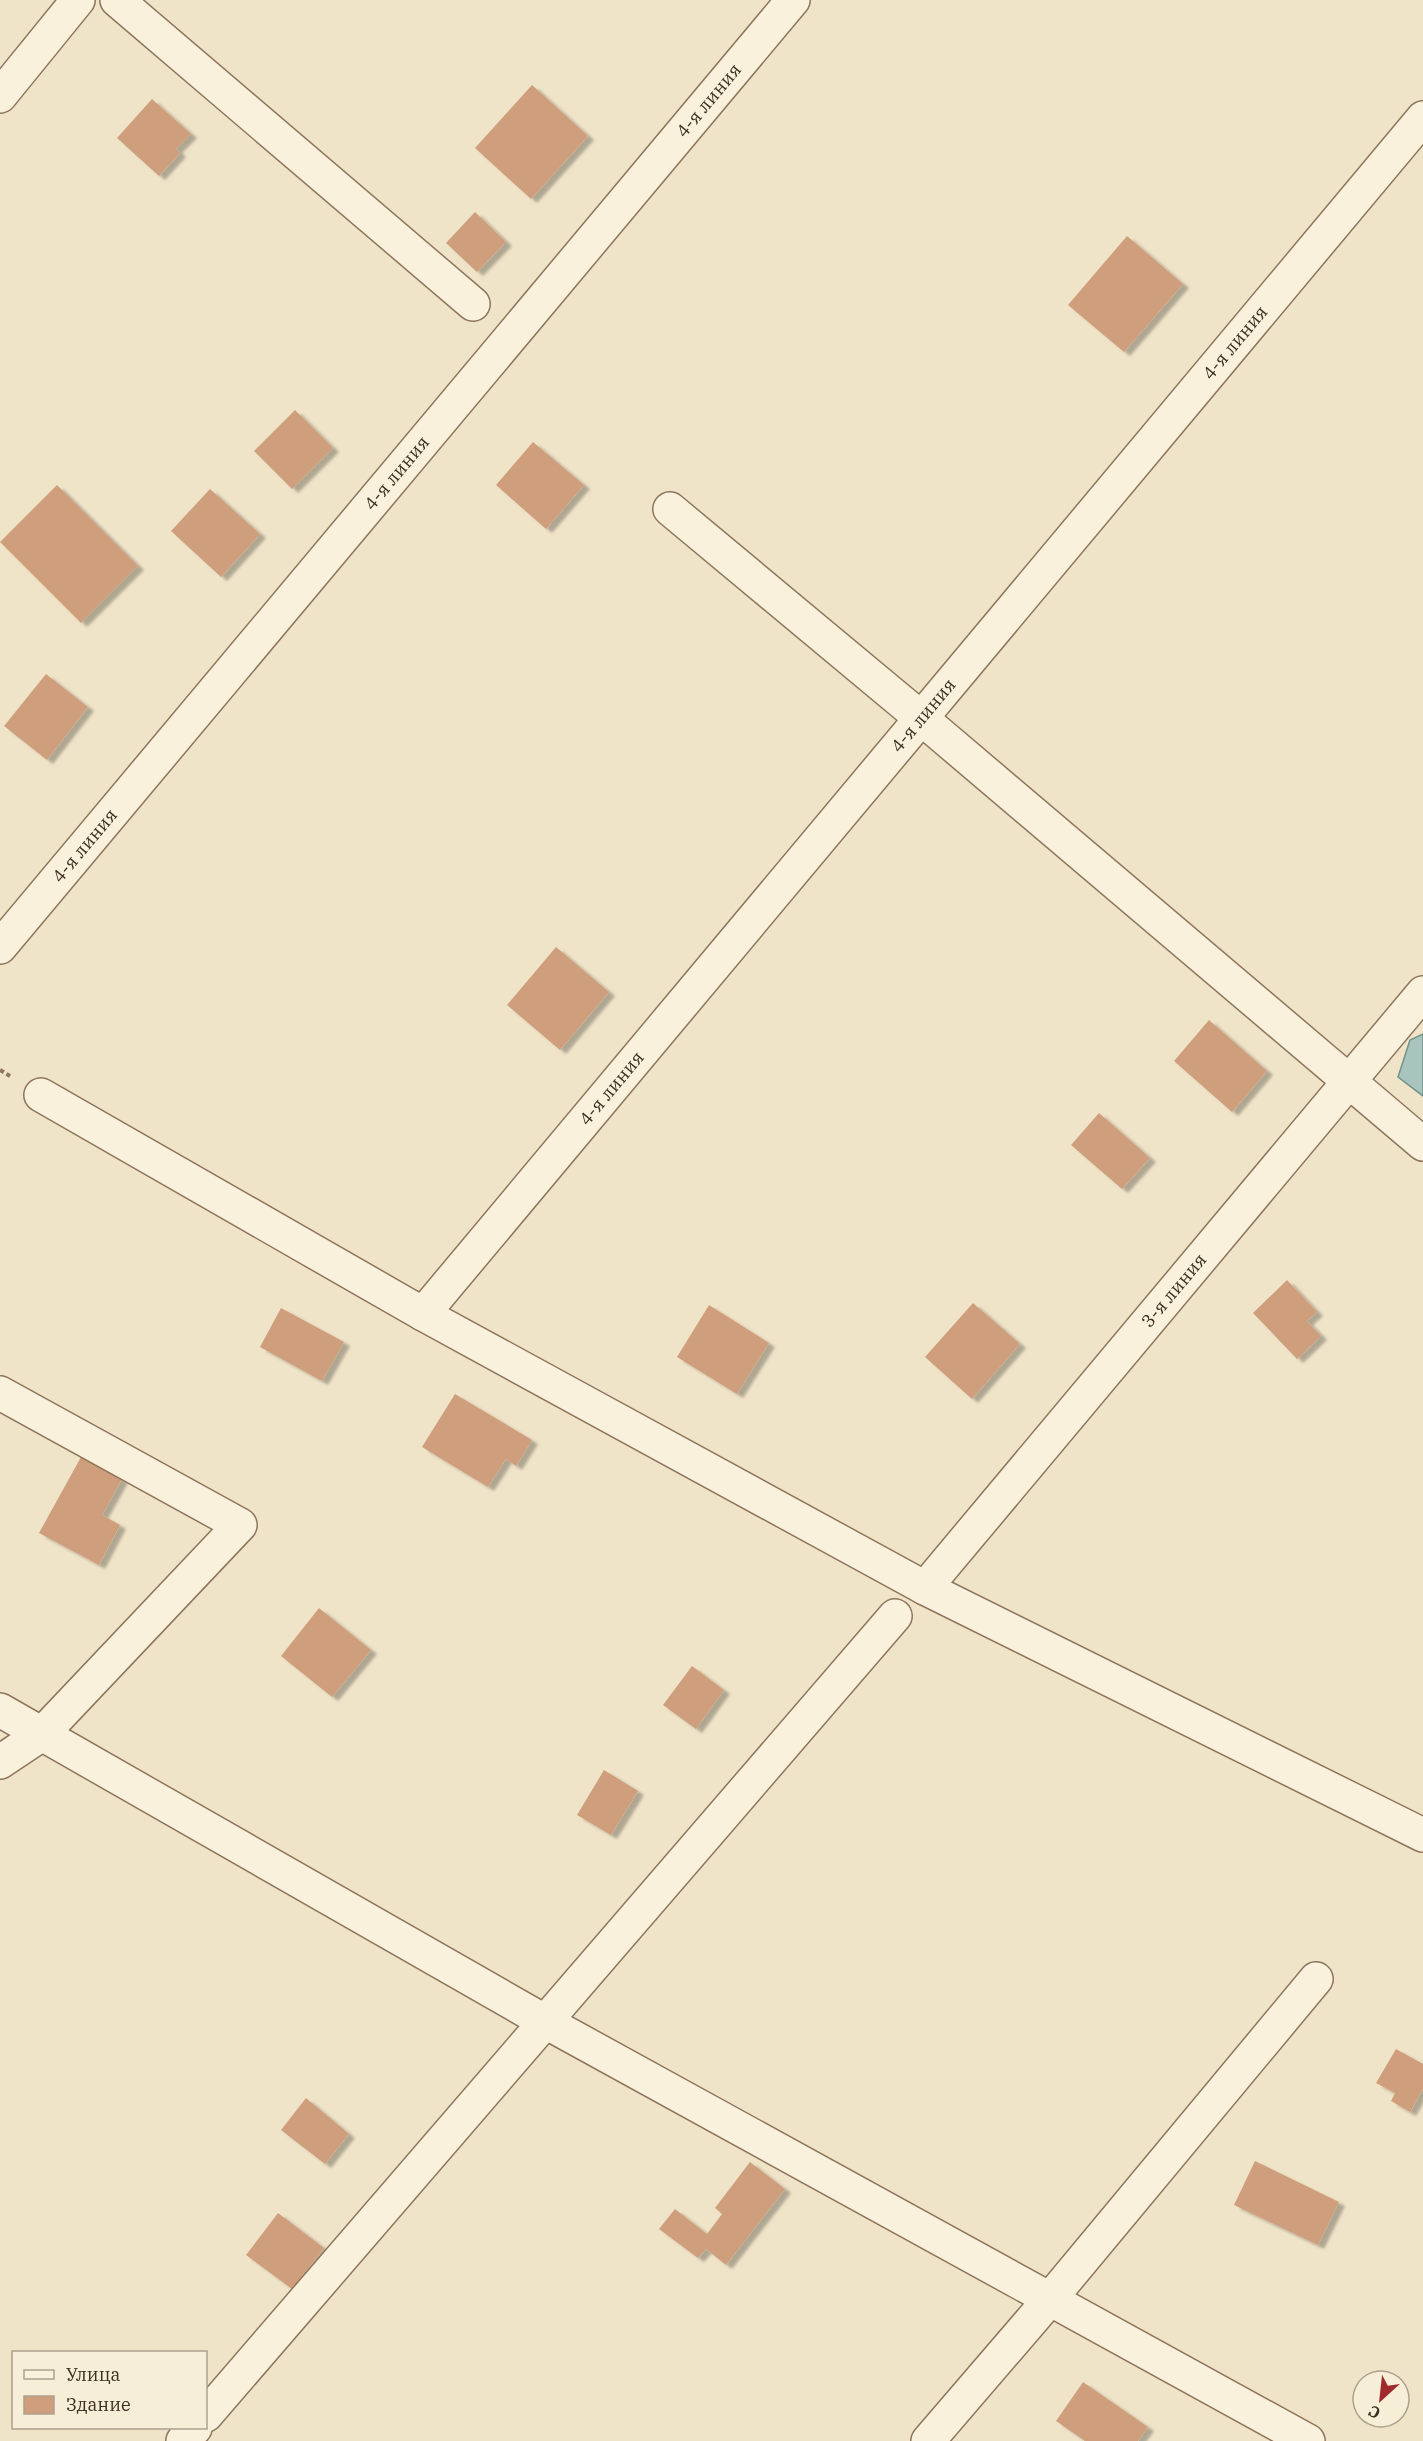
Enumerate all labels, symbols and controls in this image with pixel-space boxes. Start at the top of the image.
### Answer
street label: 4-я линия [671,58,746,142]
street label: 4-я линия [1197,301,1272,384]
street label: 4-я линия [359,431,434,515]
street label: 4-я линия [885,674,961,757]
street label: 4-я линия [47,804,122,887]
street label: 4-я линия [574,1046,649,1130]
street label: 3-я линия [1136,1248,1211,1332]
legend [12,2351,207,2429]
text: Улица [66,2363,121,2386]
north arrow [1351,2369,1411,2429]
text: Здание [66,2393,131,2416]
text: С [1365,2401,1383,2424]

